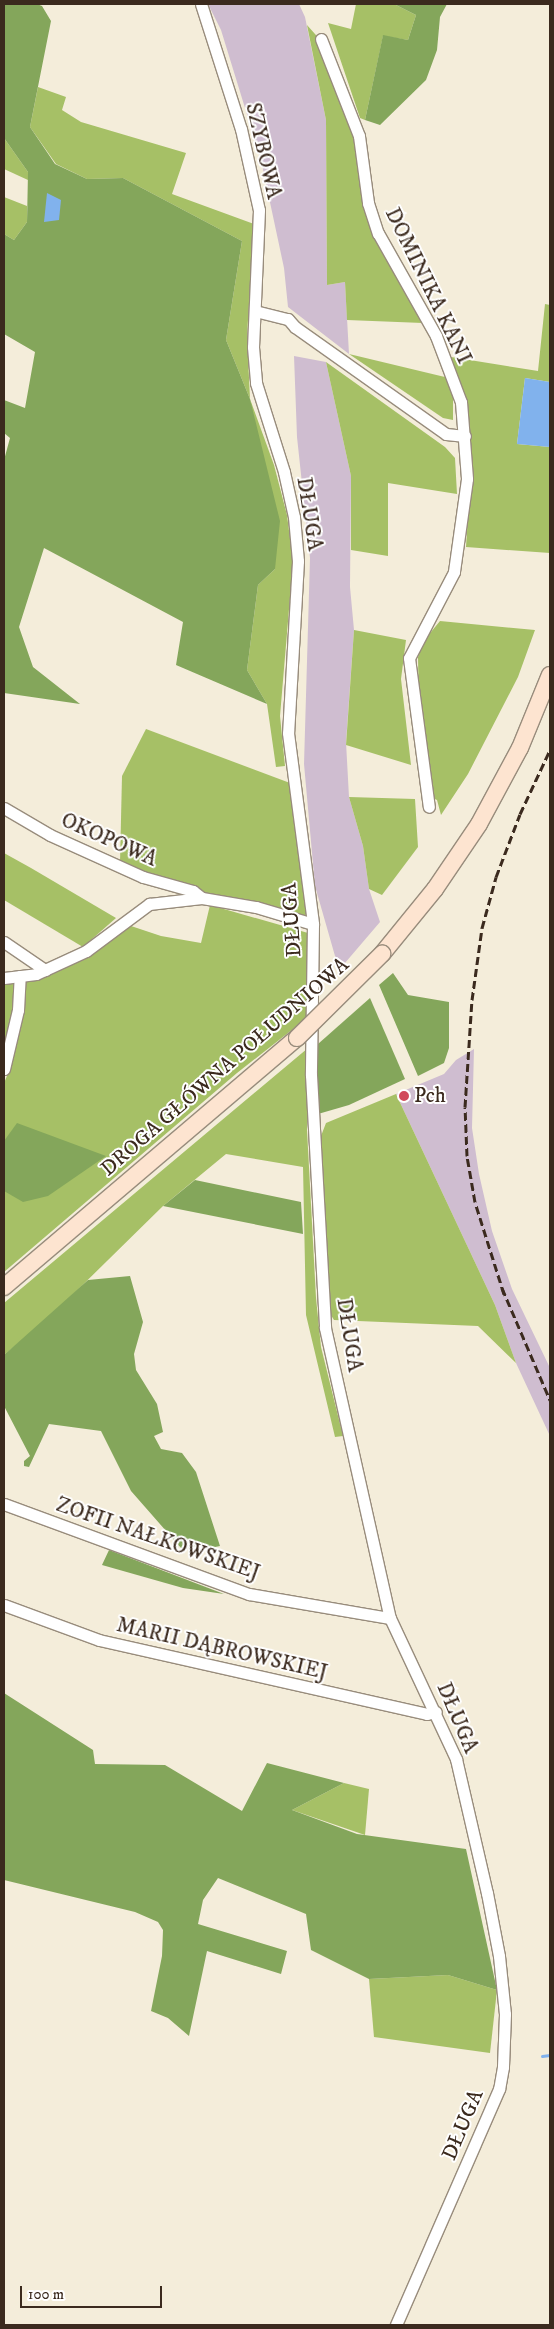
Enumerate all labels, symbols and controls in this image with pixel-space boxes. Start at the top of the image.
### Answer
street label: SZYBOWA [240,100,286,202]
street label: DOMINIKA KANI [379,204,477,368]
street label: DŁUGA [291,475,327,553]
street label: OKOPOWA [57,808,161,872]
street label: DŁUGA [277,882,307,958]
street label: DROGA GŁÓWNA POŁUDNIOWA [96,952,354,1182]
place label: Pch [414,1083,446,1109]
marker: Pch [398,1090,410,1102]
street label: DŁUGA [331,1296,367,1374]
street label: ZOFII NAŁKOWSKIEJ [53,1492,263,1586]
street label: MARII DĄBROWSKIEJ [114,1612,330,1686]
street label: DŁUGA [431,1679,483,1757]
street label: DŁUGA [437,2086,489,2164]
scale bar [22,2276,165,2308]
text: 100 m [28,2285,64,2304]

